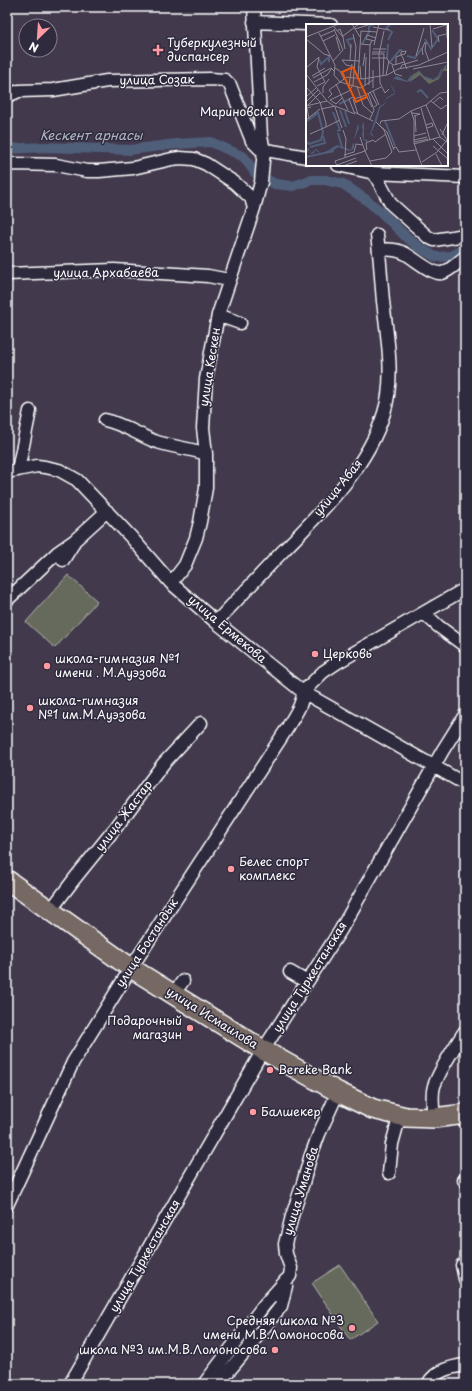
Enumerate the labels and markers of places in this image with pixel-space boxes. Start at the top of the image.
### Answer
place label: Туберкулезный диспансер [167,33,257,65]
marker: Туберкулезный диспансер [152,44,164,56]
place label: Мариновски [200,102,274,120]
marker: Мариновски [277,107,287,117]
place label: Церковь [323,644,372,662]
place label: школа-гимназия №1 имени . М.Ауэзова [55,649,180,681]
marker: Церковь [310,649,320,659]
marker: школа-гимназия №1 имени . М.Ауэзова [42,661,52,671]
place label: школа-гимназия №1 им.М.Ауэзова [38,691,147,723]
marker: школа-гимназия №1 им.М.Ауэзова [25,703,35,713]
place label: Белес спорт комплекс [239,852,309,884]
marker: Белес спорт комплекс [226,864,236,874]
place label: Подарочный магазин [107,1011,182,1043]
marker: Подарочный магазин [185,1023,195,1033]
place label: Bereke Bank [278,1060,352,1078]
marker: Bereke Bank [265,1065,275,1075]
place label: Балшекер [261,1102,320,1120]
marker: Балшекер [248,1107,258,1117]
place label: Средняя школа №3 имени М.В.Ломоносова [203,1311,345,1343]
marker: Средняя школа №3 имени М.В.Ломоносова [347,1323,357,1333]
place label: школа №3 им.М.В.Ломоносова [79,1340,268,1358]
marker: школа №3 им.М.В.Ломоносова [270,1345,280,1355]

